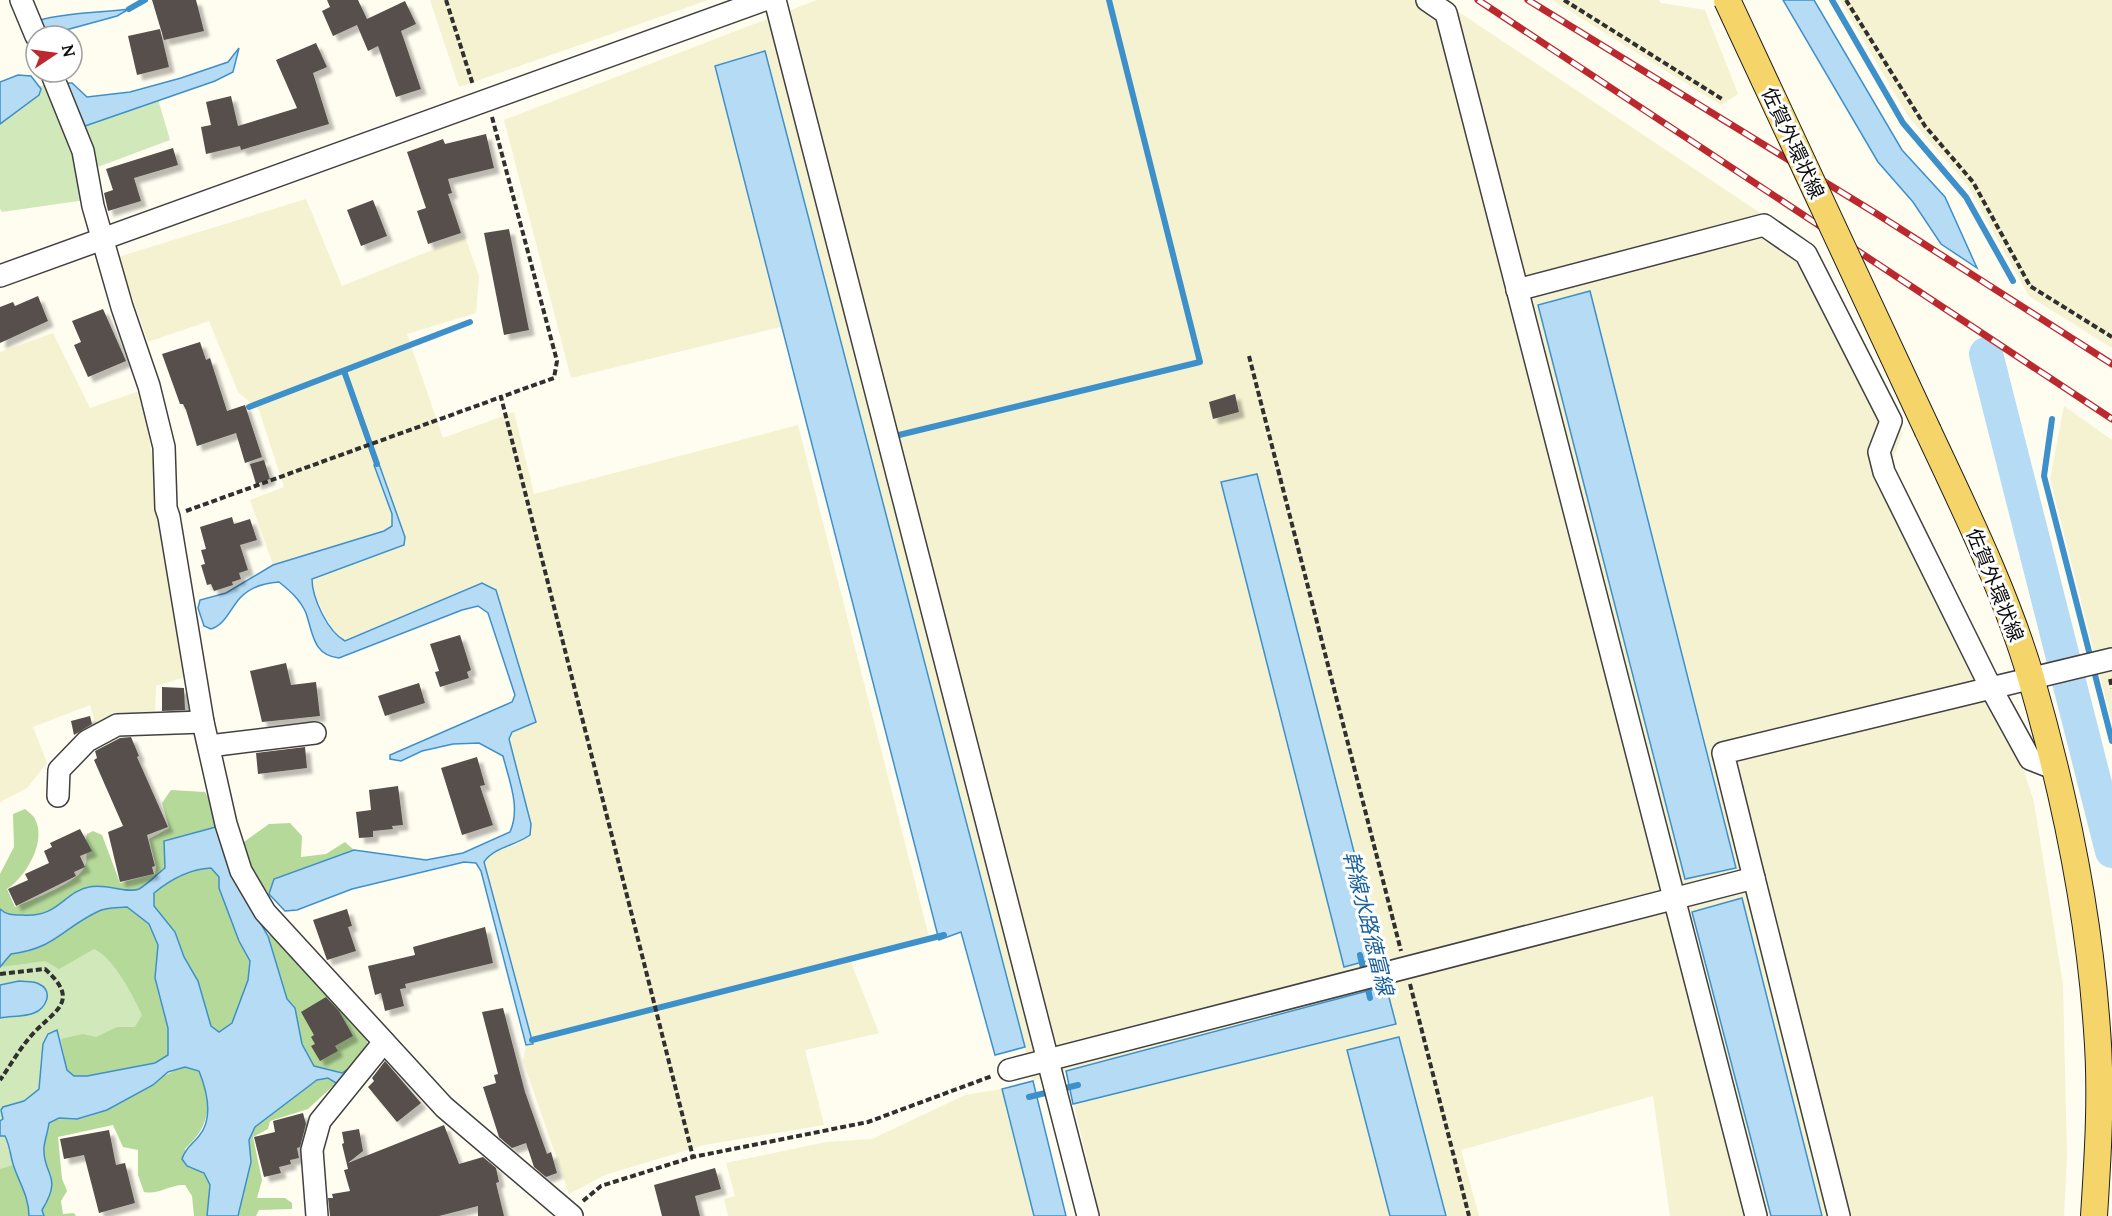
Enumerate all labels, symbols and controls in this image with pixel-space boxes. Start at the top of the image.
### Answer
north arrow [24,24,84,84]
text: N [57,42,80,59]
street label: 佐賀外環状線 [1757,83,1830,202]
street label: 佐賀外環状線 [1961,524,2030,645]
water label: 幹線水路徳富線 [1338,848,1400,1000]

